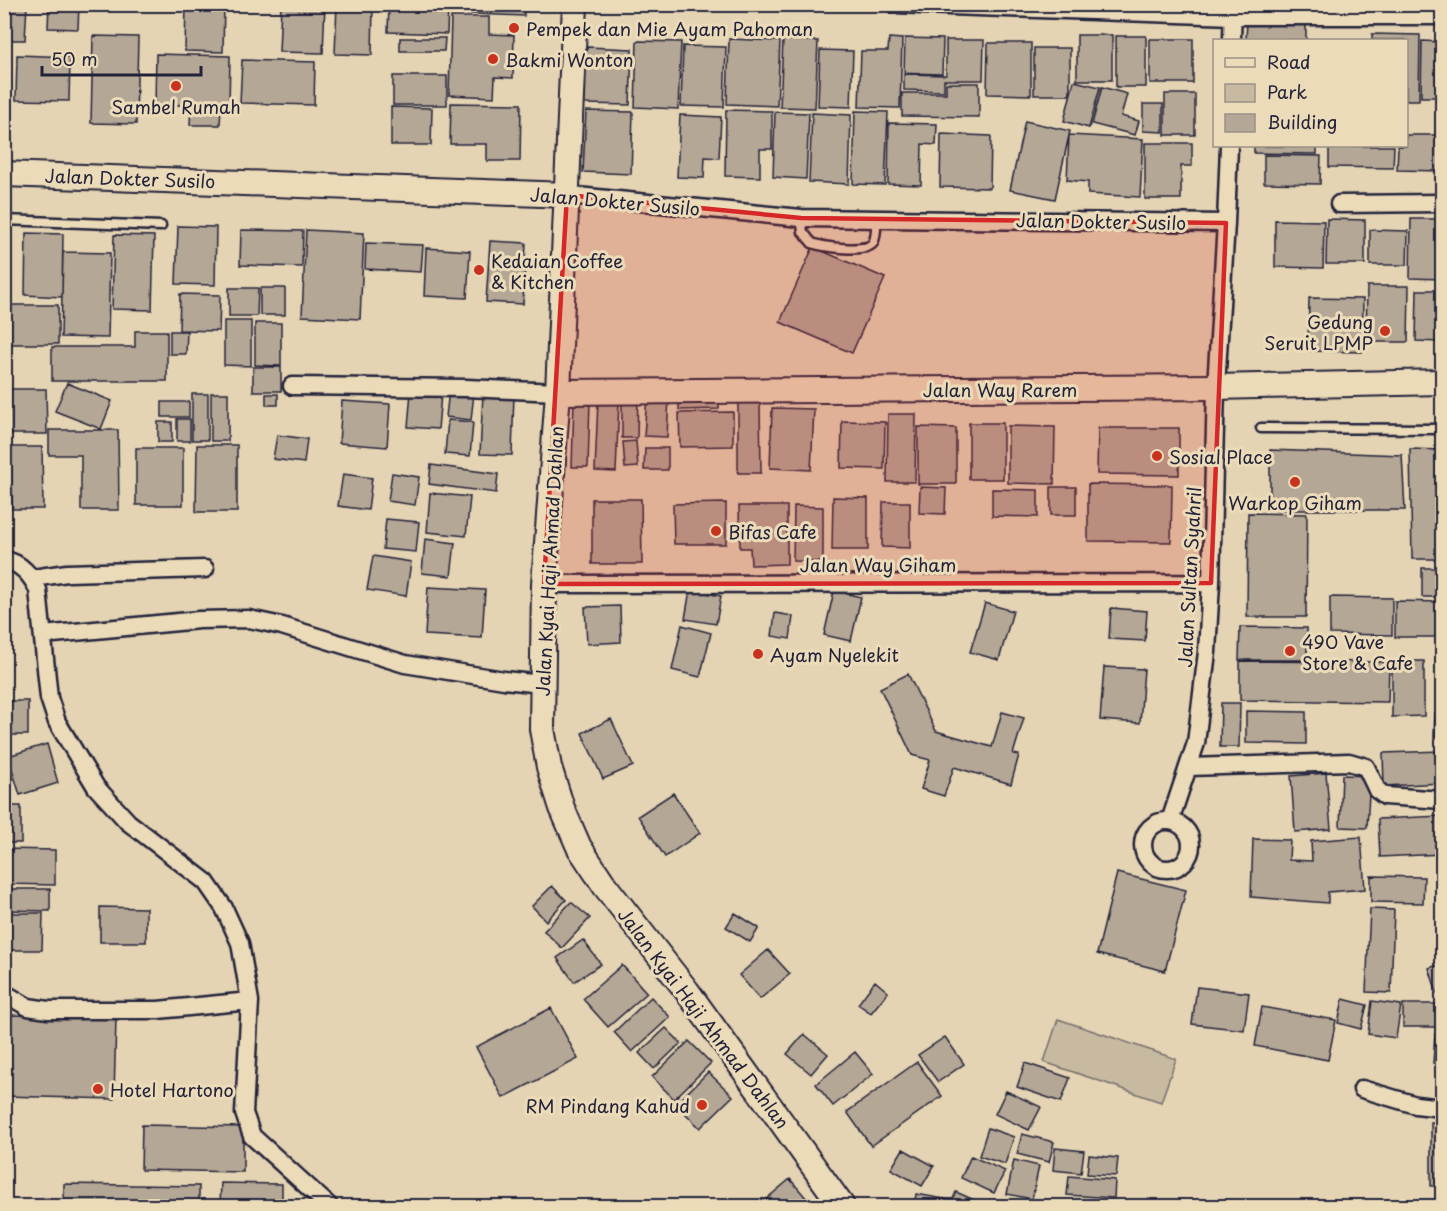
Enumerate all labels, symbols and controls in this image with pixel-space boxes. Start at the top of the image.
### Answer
place label: Pempek dan Mie Ayam Pahoman [526,15,813,42]
marker: Pempek dan Mie Ayam Pahoman [507,21,521,35]
scale bar [42,39,201,77]
legend [1213,39,1408,147]
text: 50 m [51,45,98,72]
place label: Bakmi Wonton [505,46,633,73]
text: Road [1267,48,1311,75]
marker: Bakmi Wonton [486,52,500,66]
text: Park [1267,78,1307,105]
marker: Sambel Rumah [169,79,183,93]
place label: Sambel Rumah [111,93,241,120]
text: Building [1267,108,1337,135]
street label: Jalan Dokter Susilo [44,162,216,194]
street label: Jalan Dokter Susilo [529,180,701,222]
street label: Jalan Dokter Susilo [1016,206,1186,236]
place label: Kedaian Coffee & Kitchen [491,247,623,295]
marker: Kedaian Coffee & Kitchen [472,263,486,277]
place label: Gedung Seruit LPMP [1264,308,1373,356]
marker: Gedung Seruit LPMP [1378,324,1392,338]
street label: Jalan Way Rarem [923,376,1077,403]
street label: Jalan Kyai Haji Ahmad Dahlan [528,425,570,697]
place label: Sosial Place [1169,443,1272,470]
marker: Sosial Place [1150,449,1164,463]
marker: Warkop Giham [1288,475,1302,489]
street label: Jalan Sultan Syahril [1171,486,1207,668]
place label: Warkop Giham [1228,489,1362,516]
place label: Bifas Cafe [728,518,817,545]
marker: Bifas Cafe [709,524,723,538]
street label: Jalan Way Giham [800,551,956,578]
place label: 490 Vave Store & Cafe [1302,628,1413,676]
place label: Ayam Nyelekit [770,641,899,668]
marker: 490 Vave Store & Cafe [1283,644,1297,658]
marker: Ayam Nyelekit [751,647,765,661]
street label: Jalan Kyai Haji Ahmad Dahlan [612,902,796,1134]
place label: Hotel Hartono [110,1076,234,1103]
marker: Hotel Hartono [91,1082,105,1096]
place label: RM Pindang Kahud [525,1092,690,1119]
marker: RM Pindang Kahud [695,1098,709,1112]

